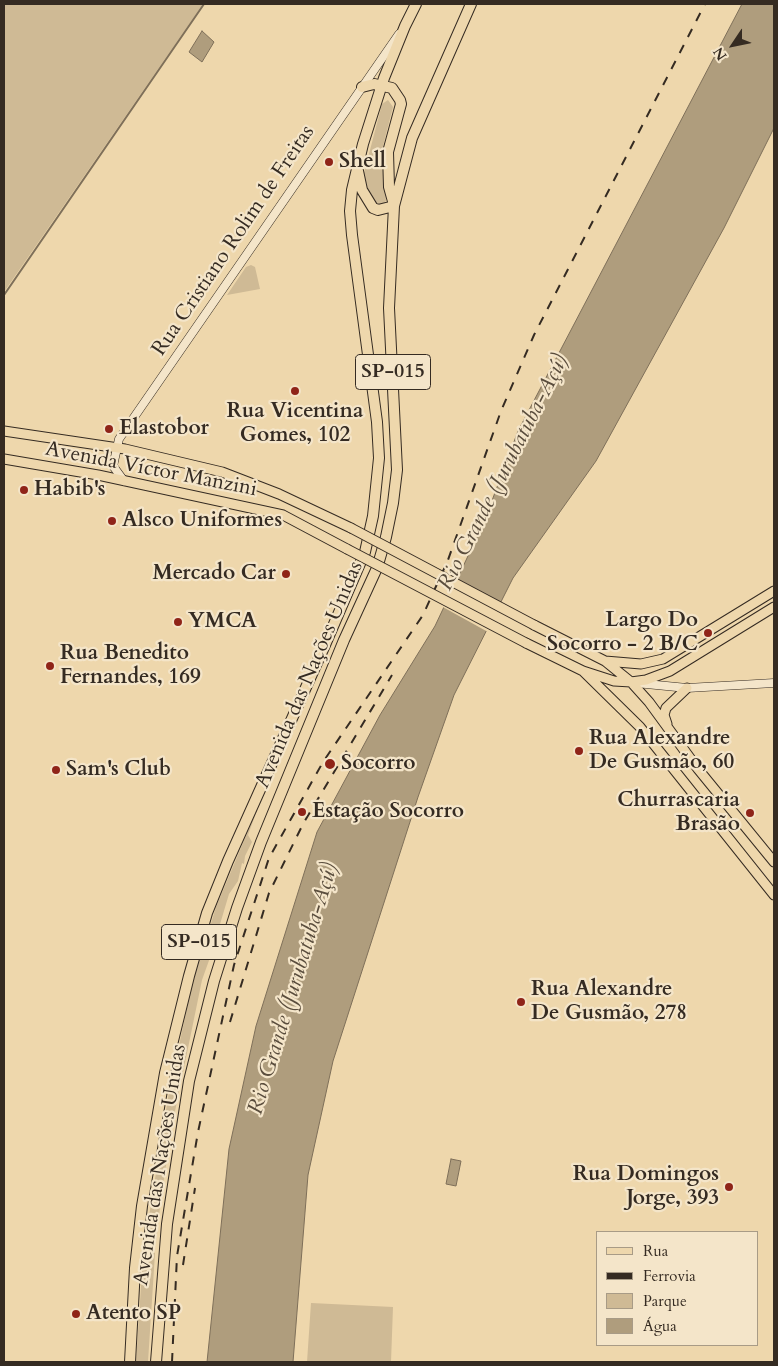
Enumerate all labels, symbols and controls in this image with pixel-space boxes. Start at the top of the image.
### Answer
north arrow [708,20,758,70]
text: N [709,43,731,64]
street label: Rua Cristiano Rolim de Freitas [147,121,321,361]
place label: Shell [339,149,386,175]
marker: Shell [323,156,335,168]
water label: Rio Grande (Jurubatuba-Açú) [433,350,575,596]
road number: SP-015 [356,354,430,390]
marker: Rua Vicentina Gomes, 102 [289,385,301,397]
place label: Rua Vicentina Gomes, 102 [227,399,363,449]
place label: Elastobor [119,416,209,442]
marker: Elastobor [103,423,115,435]
street label: Avenida Víctor Manzini [43,437,259,503]
place label: Habib's [34,477,105,503]
marker: Habib's [18,484,30,496]
place label: Alsco Uniformes [122,508,282,534]
marker: Alsco Uniformes [106,515,118,527]
street label: Avenida das Nações Unidas [251,558,369,792]
place label: Mercado Car [152,561,276,587]
marker: Mercado Car [280,568,292,580]
place label: Largo Do Socorro - 2 B/C [547,608,698,658]
place label: YMCA [188,609,257,635]
marker: YMCA [172,616,184,628]
marker: Largo Do Socorro - 2 B/C [702,627,714,639]
place label: Rua Benedito Fernandes, 169 [60,641,201,691]
marker: Rua Benedito Fernandes, 169 [44,660,56,672]
place label: Rua Alexandre De Gusmão, 60 [589,726,734,776]
marker: Rua Alexandre De Gusmão, 60 [573,745,585,757]
place label: Socorro [341,751,416,777]
place label: Sam's Club [66,757,171,783]
marker: Socorro [323,757,337,771]
marker: Sam's Club [50,764,62,776]
place label: Churrascaria Brasão [617,788,740,838]
place label: Estação Socorro [312,799,464,825]
marker: Estação Socorro [296,806,308,818]
marker: Churrascaria Brasão [744,807,756,819]
water label: Rio Grande (Jurubatuba-Açú) [243,860,345,1118]
road number: SP-015 [162,924,236,960]
place label: Rua Alexandre De Gusmão, 278 [531,977,687,1027]
marker: Rua Alexandre De Gusmão, 278 [515,996,527,1008]
street label: Avenida das Nações Unidas [129,1042,193,1288]
place label: Rua Domingos Jorge, 393 [573,1162,719,1212]
marker: Rua Domingos Jorge, 393 [723,1181,735,1193]
legend [596,1231,758,1346]
text: Rua [643,1241,668,1261]
text: Ferrovia [643,1266,696,1286]
text: Parque [643,1291,687,1311]
place label: Atento SP [86,1301,181,1327]
marker: Atento SP [70,1308,82,1320]
text: Água [643,1316,677,1336]

